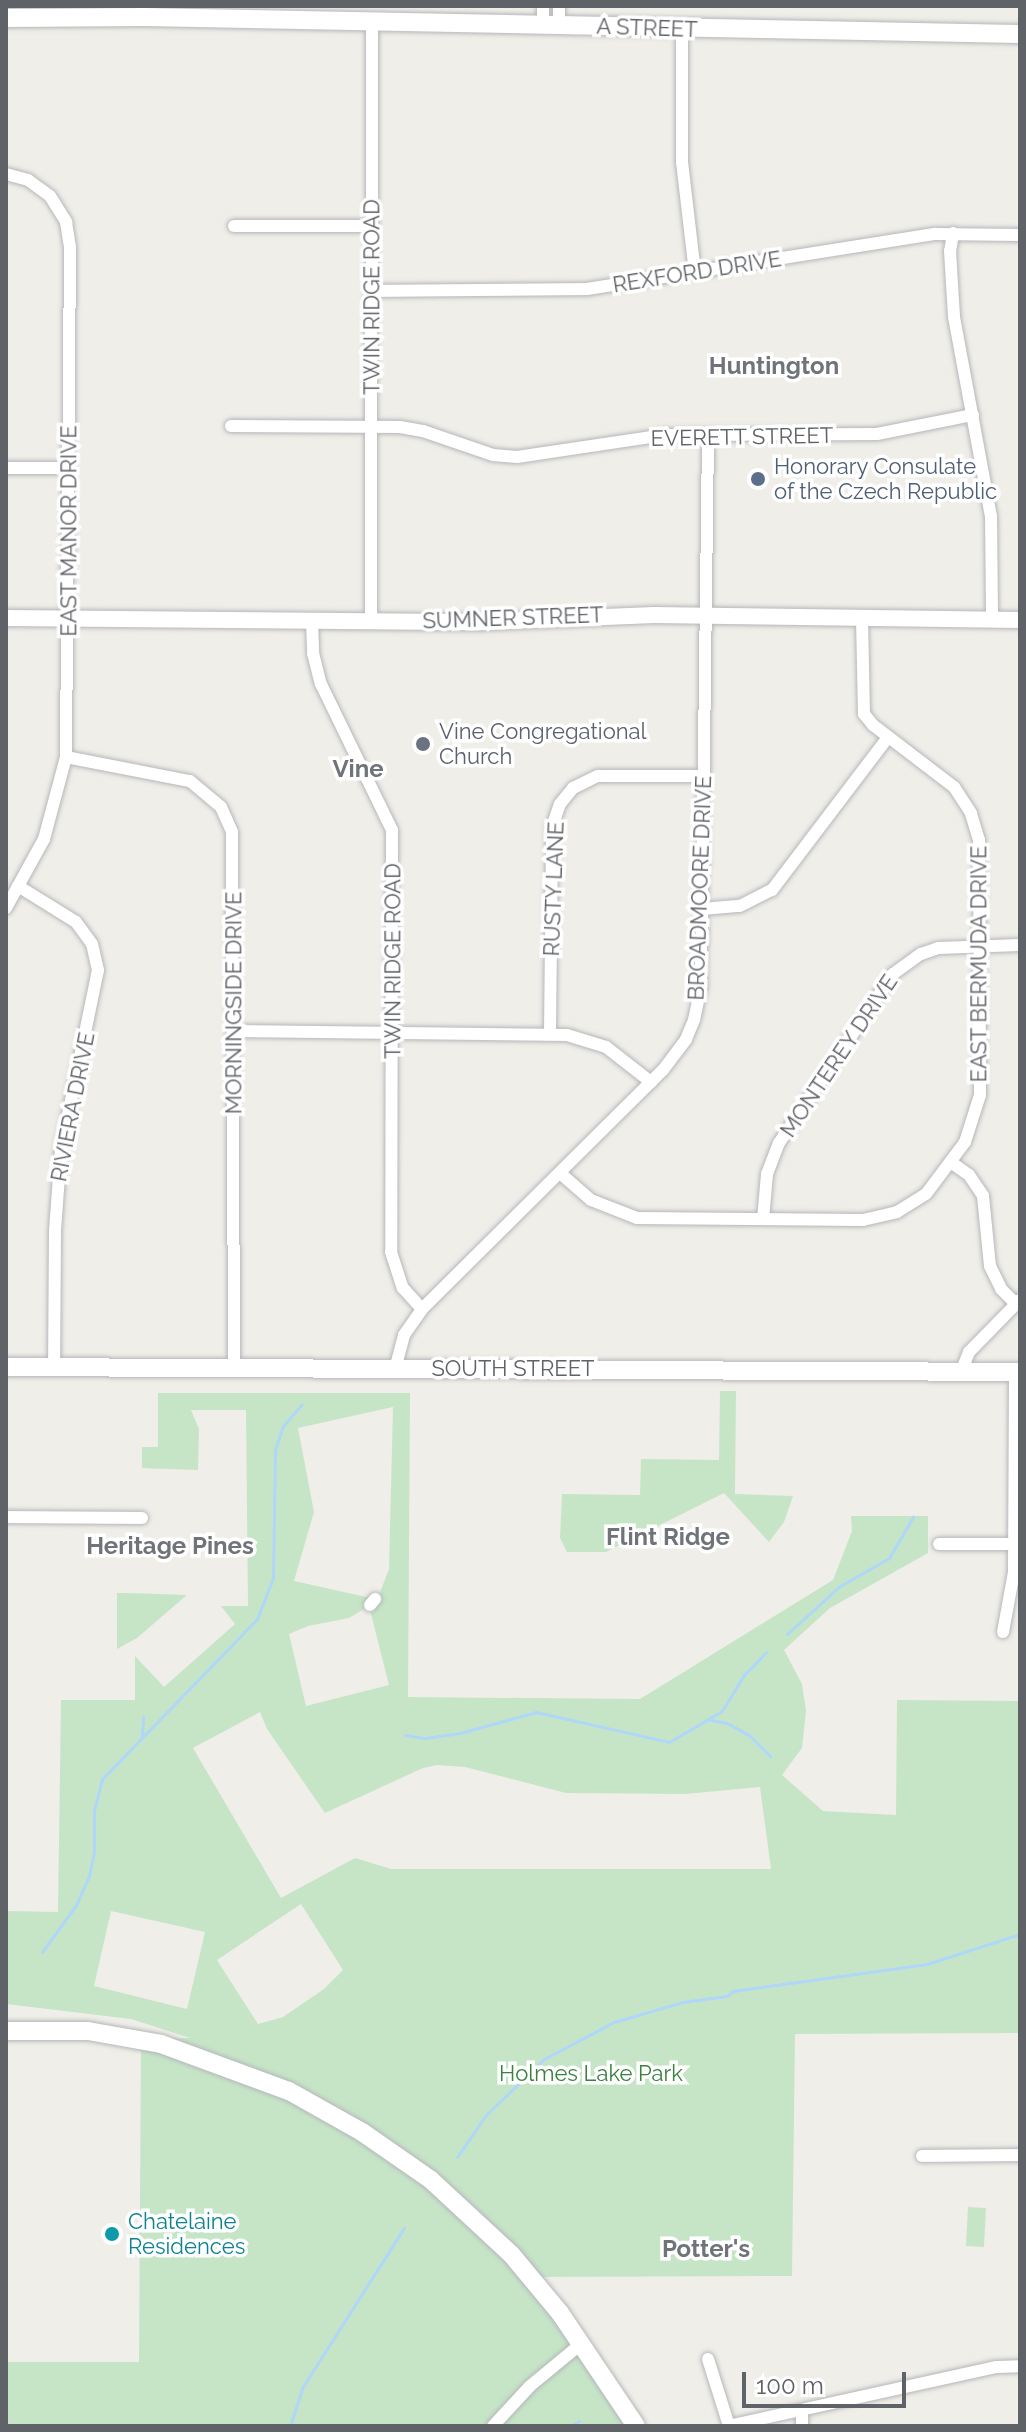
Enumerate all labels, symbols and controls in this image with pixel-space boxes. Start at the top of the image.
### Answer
street label: A STREET [596,13,698,43]
street label: TWIN RIDGE ROAD [359,199,385,395]
street label: REXFORD DRIVE [611,246,783,298]
district label: Huntington [709,352,839,380]
street label: EVERETT STREET [650,422,834,452]
street label: EAST MANOR DRIVE [56,425,82,637]
place label: Honorary Consulate of the Czech Republic [774,453,998,504]
marker: Honorary Consulate of the Czech Republic [749,470,767,488]
street label: SUMNER STREET [422,602,604,634]
place label: Vine Congregational Church [439,718,647,770]
marker: Vine Congregational Church [414,735,432,753]
district label: Vine [332,755,384,783]
street label: BROADMOORE DRIVE [683,775,717,1001]
street label: RUSTY LANE [538,821,570,957]
street label: EAST BERMUDA DRIVE [966,845,992,1083]
street label: TWIN RIDGE ROAD [380,863,406,1059]
street label: MORNINGSIDE DRIVE [221,892,247,1114]
street label: MONTEREY DRIVE [775,969,903,1143]
street label: RIVIERA DRIVE [46,1030,100,1184]
street label: SOUTH STREET [431,1356,595,1382]
district label: Flint Ridge [606,1523,730,1551]
district label: Heritage Pines [86,1532,254,1560]
park label: Holmes Lake Park [499,2061,683,2087]
place label: Chatelaine Residences [128,2208,245,2260]
marker: Chatelaine Residences [103,2225,121,2243]
district label: Potter's [662,2235,750,2263]
scale bar [746,2356,910,2406]
text: 100 m [756,2371,824,2400]

